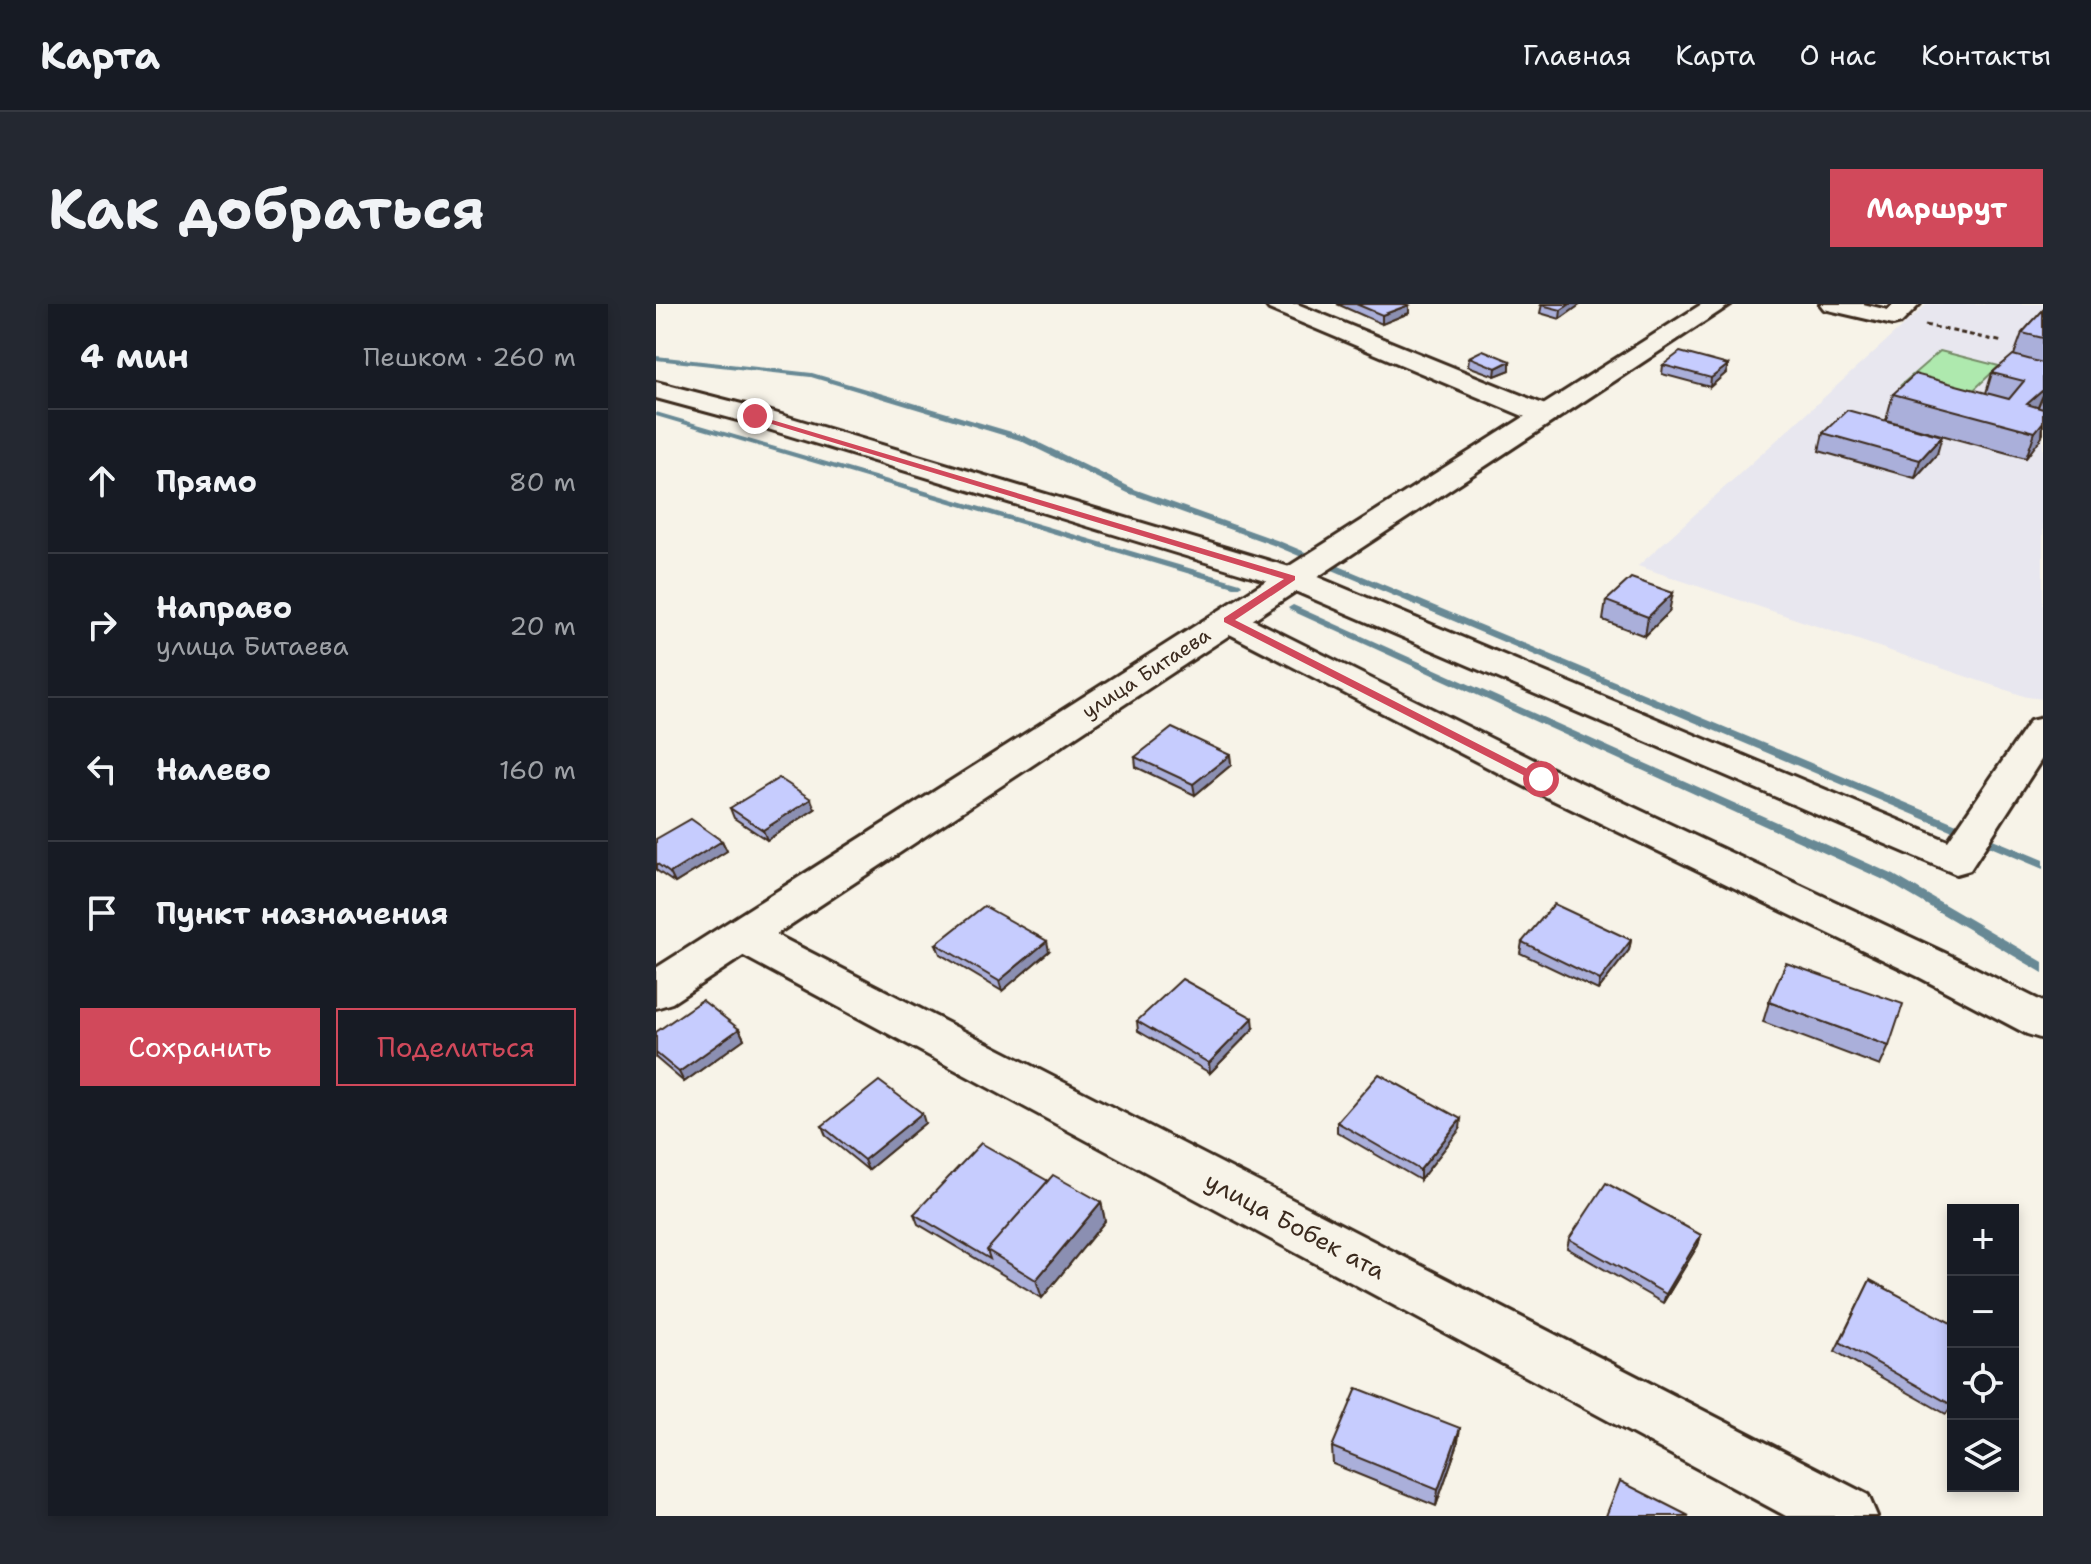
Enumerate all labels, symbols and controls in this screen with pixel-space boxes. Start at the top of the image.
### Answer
text: Карта [40,30,160,81]
text: Главная [1523,36,1631,74]
text: Карта [1675,36,1755,74]
text: О нас [1799,36,1877,74]
text: Контакты [1921,36,2051,74]
button: Маршрут [1830,169,2043,247]
text: Как добраться [48,171,485,246]
text: 4 мин [80,333,189,379]
text: Пешком · 260 m [363,339,576,374]
route end [737,398,773,434]
icon: ahead [80,459,124,503]
text: Прямо [156,461,257,502]
text: 80 m [509,464,576,499]
text: Направо [156,587,292,628]
icon: right [80,603,124,647]
text: 20 m [509,608,576,643]
street label: улица Битаева [1077,621,1216,724]
text: улица Битаева [156,628,349,663]
icon: left [80,747,124,791]
text: Налево [156,749,271,790]
text: 160 m [499,752,576,787]
route start [1523,761,1559,797]
icon: arrive [80,891,124,935]
text: Пункт назначения [156,893,448,934]
button: Сохранить [80,1008,320,1086]
button: Поделиться [336,1008,576,1086]
street label: улица Бобек ата [1199,1165,1391,1287]
map controls [1947,1204,2019,1492]
button: + [1947,1204,2019,1276]
button: − [1947,1276,2019,1348]
button: locate [1947,1348,2019,1420]
button: layers [1947,1420,2019,1492]

